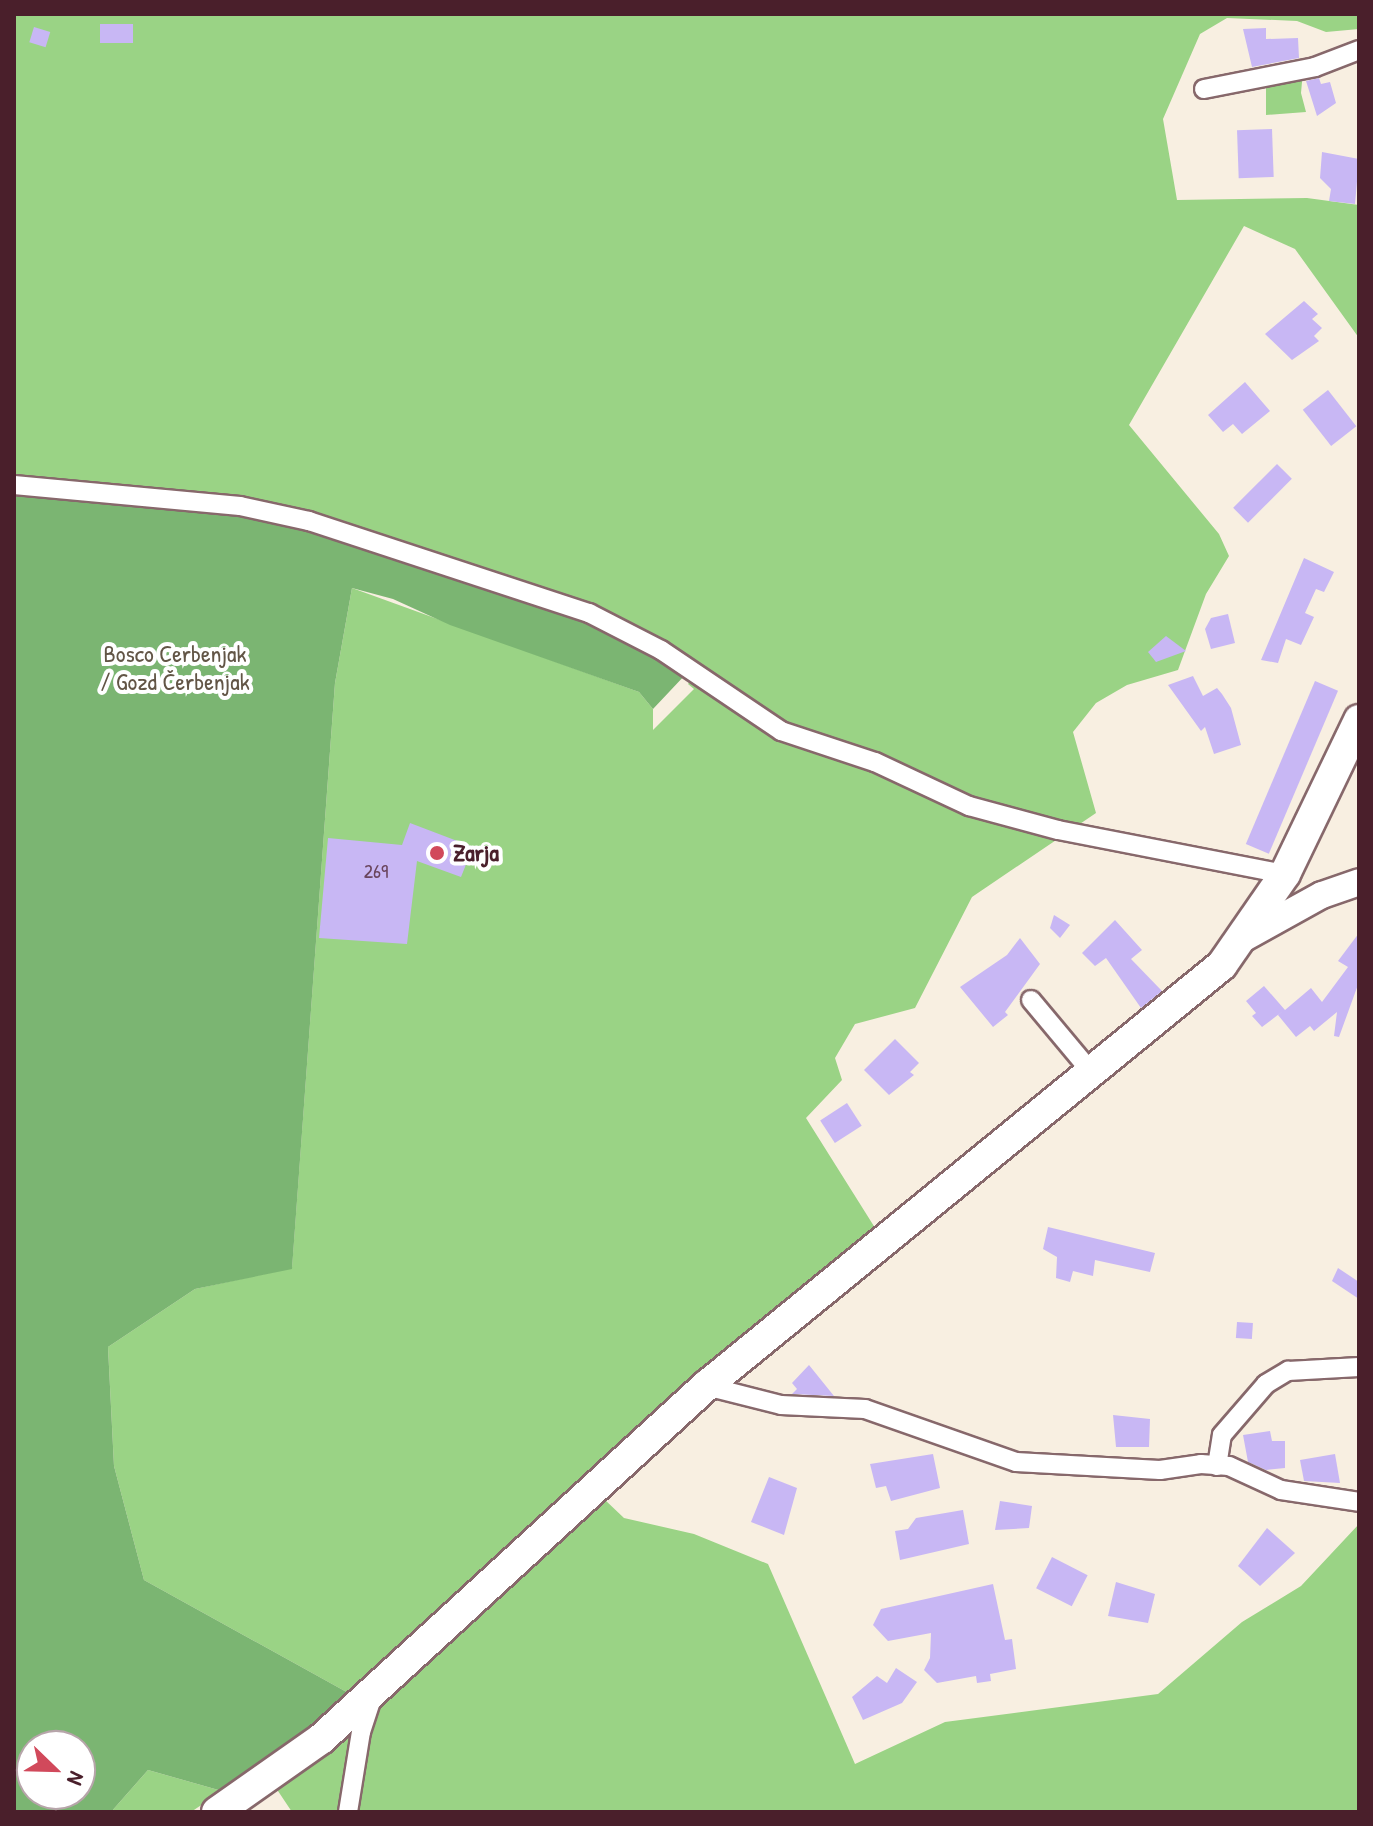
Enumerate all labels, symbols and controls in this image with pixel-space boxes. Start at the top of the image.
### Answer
park label: Bosco Cerbenjak / Gozd Čerbenjak [100,640,250,696]
place label: Zarja [453,839,499,867]
marker: Zarja [428,844,446,862]
house number: 269 [364,858,388,882]
north arrow [16,1730,96,1810]
text: N [60,1767,92,1790]

